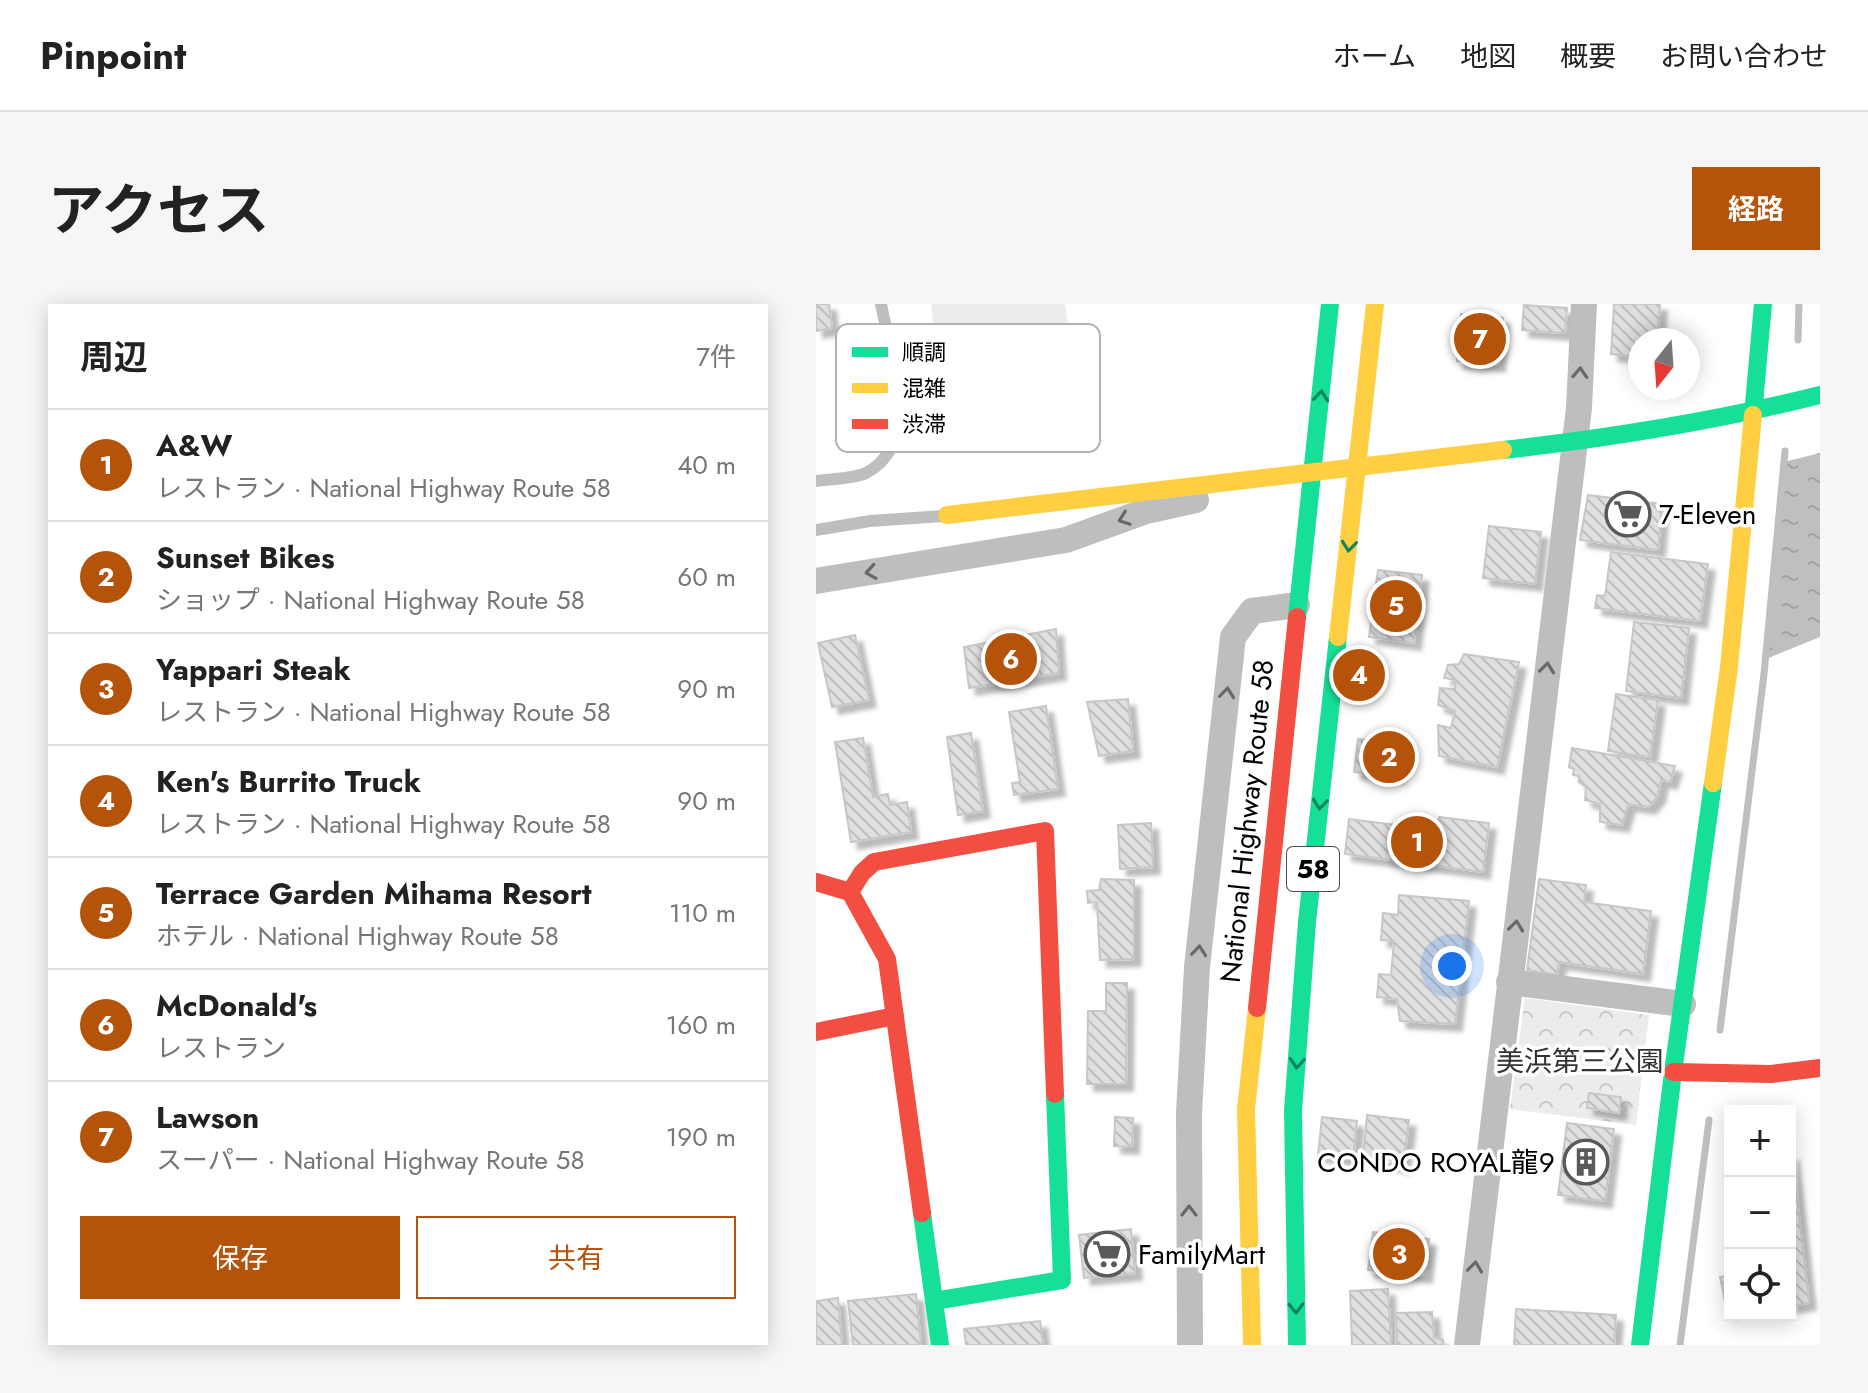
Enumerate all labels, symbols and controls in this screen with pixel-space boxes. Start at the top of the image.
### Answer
text: Pinpoint [40,28,186,83]
text: ホーム [1333,36,1416,77]
text: 地図 [1460,36,1516,77]
text: 概要 [1560,36,1616,77]
text: お問い合わせ [1660,36,1828,77]
button: 経路 [1692,167,1820,250]
text: アクセス [48,170,269,251]
pin: 7 [1454,309,1506,369]
legend [836,324,1100,452]
north arrow [1628,328,1700,400]
text: 周辺 [80,333,148,382]
text: 順調 [902,336,946,368]
text: 7件 [696,338,736,376]
one-way arrow [1572,366,1589,379]
text: 混雑 [902,372,946,404]
one-way arrow [1313,389,1330,402]
text: 渋滞 [902,408,946,440]
text: A&W [156,424,233,467]
text: 1 [99,446,113,484]
text: 40 m [677,446,736,484]
text: レストラン · National Highway Route 58 [156,469,611,507]
supermarket icon: 7-Eleven [1604,490,1652,538]
place label: 7-Eleven [1659,494,1756,535]
one-way arrow [1118,509,1132,526]
text: Sunset Bikes [156,536,335,579]
one-way arrow [1341,540,1358,553]
text: 2 [97,558,115,596]
text: 60 m [677,558,736,596]
one-way arrow [864,563,877,580]
pin: 5 [1370,576,1422,636]
text: ショップ · National Highway Route 58 [156,581,585,619]
pin: 6 [985,629,1037,689]
pin: 4 [1333,645,1385,705]
text: Yappari Steak [156,648,351,691]
street label: National Highway Route 58 [1210,657,1284,985]
one-way arrow [1538,661,1555,674]
text: 3 [98,670,114,708]
text: 90 m [677,670,736,708]
one-way arrow [1219,686,1236,699]
text: レストラン · National Highway Route 58 [156,693,611,731]
pin: 2 [1363,727,1415,787]
text: Ken's Burrito Truck [156,760,421,803]
text: 4 [97,782,115,820]
text: 90 m [677,782,736,820]
one-way arrow [1312,798,1329,811]
text: レストラン · National Highway Route 58 [156,805,611,843]
pin: 1 [1391,812,1443,872]
road number: 58 [1287,847,1339,891]
text: Terrace Garden Mihama Resort [156,872,592,915]
text: 5 [98,894,114,932]
text: 110 m [669,894,736,932]
text: ホテル · National Highway Route 58 [156,917,559,955]
one-way arrow [1507,919,1524,932]
one-way arrow [1190,944,1207,957]
your location [1432,946,1472,986]
text: McDonald's [156,984,317,1027]
text: 6 [97,1006,115,1044]
text: 160 m [666,1006,736,1044]
text: レストラン [156,1029,286,1067]
park label: 美浜第三公園 [1496,1041,1664,1082]
one-way arrow [1289,1057,1306,1070]
text: Lawson [156,1096,259,1139]
map controls [1724,1105,1796,1321]
button: + [1724,1105,1796,1177]
text: 7 [98,1118,114,1156]
text: 190 m [666,1118,736,1156]
building icon: CONDO ROYAL龍9 [1562,1138,1610,1186]
text: スーパー · National Highway Route 58 [156,1141,585,1179]
place label: CONDO ROYAL龍9 [1317,1142,1555,1183]
button: − [1724,1177,1796,1249]
one-way arrow [1180,1204,1198,1217]
button: 保存 [80,1216,400,1299]
button: 共有 [416,1216,736,1299]
pin: 3 [1373,1224,1425,1284]
supermarket icon: FamilyMart [1083,1230,1131,1278]
place label: FamilyMart [1138,1234,1265,1275]
button: locate [1724,1249,1796,1321]
one-way arrow [1466,1261,1483,1274]
one-way arrow [1288,1302,1305,1315]

